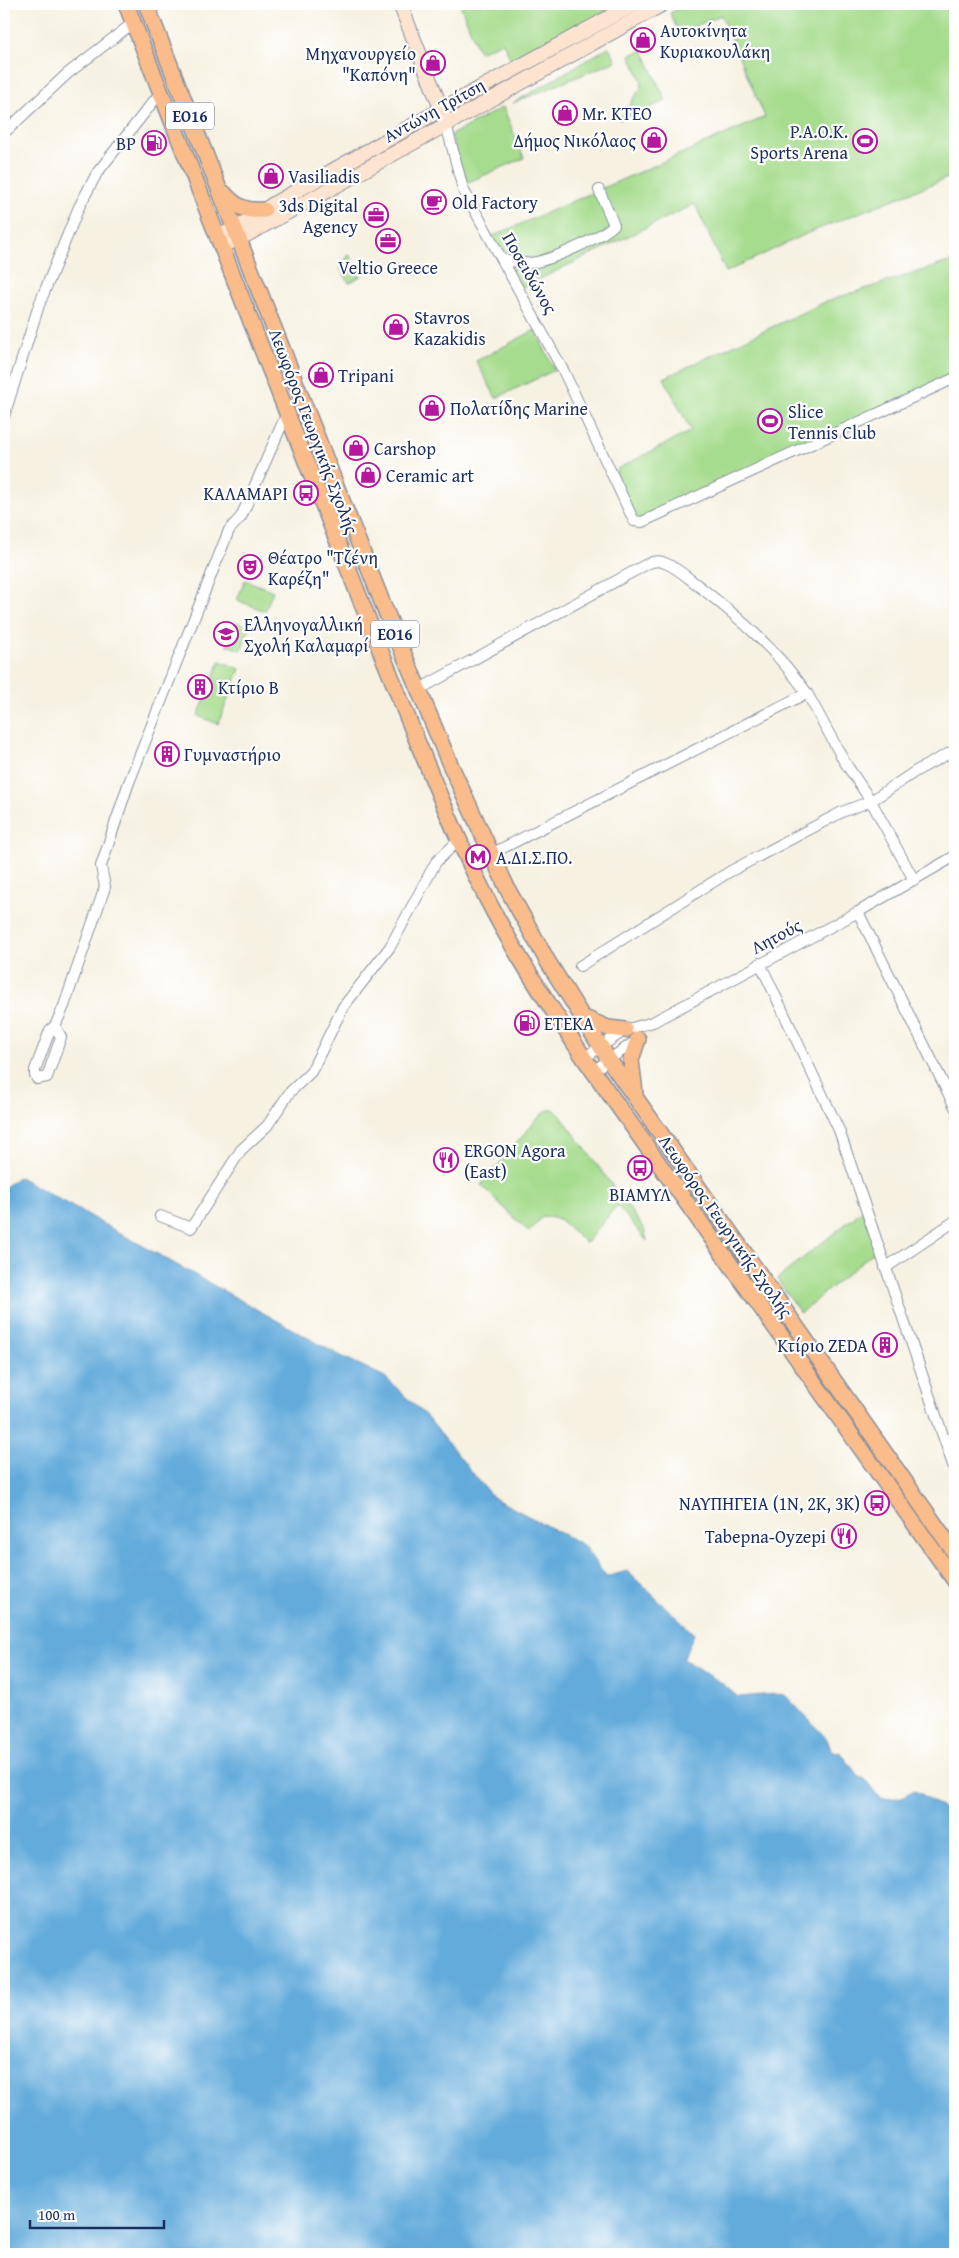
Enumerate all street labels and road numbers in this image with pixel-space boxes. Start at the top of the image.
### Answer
street label: Αντώνη Τρίτση [378,71,490,149]
road number: ΕΟ16 [166,102,214,130]
street label: Ποσειδώνος [496,227,564,319]
street label: Λεωφόρος Γεωργικής Σχολής [262,324,366,538]
road number: ΕΟ16 [371,620,419,648]
street label: Λητούς [746,911,807,961]
street label: Λεωφόρος Γεωργικής Σχολής [652,1129,800,1323]

